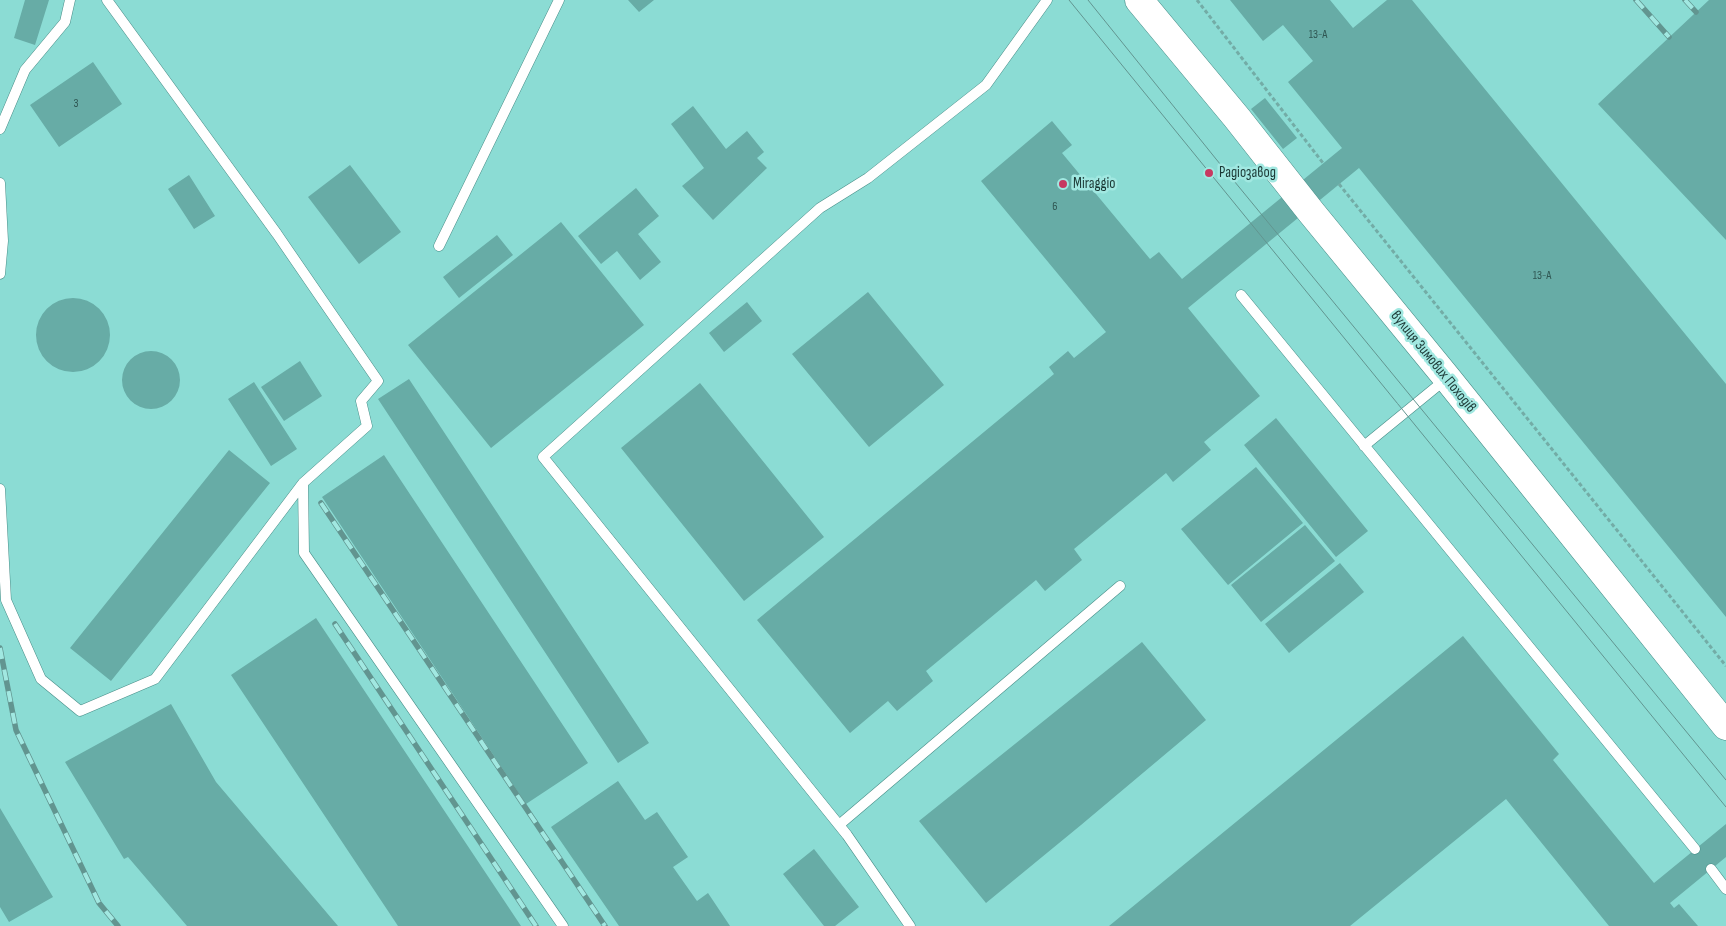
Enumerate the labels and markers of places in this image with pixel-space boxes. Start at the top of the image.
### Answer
place label: Радіозавод [1219,164,1276,182]
marker: Радіозавод [1203,167,1215,179]
place label: Miraggio [1073,175,1116,193]
marker: Miraggio [1057,178,1069,190]

